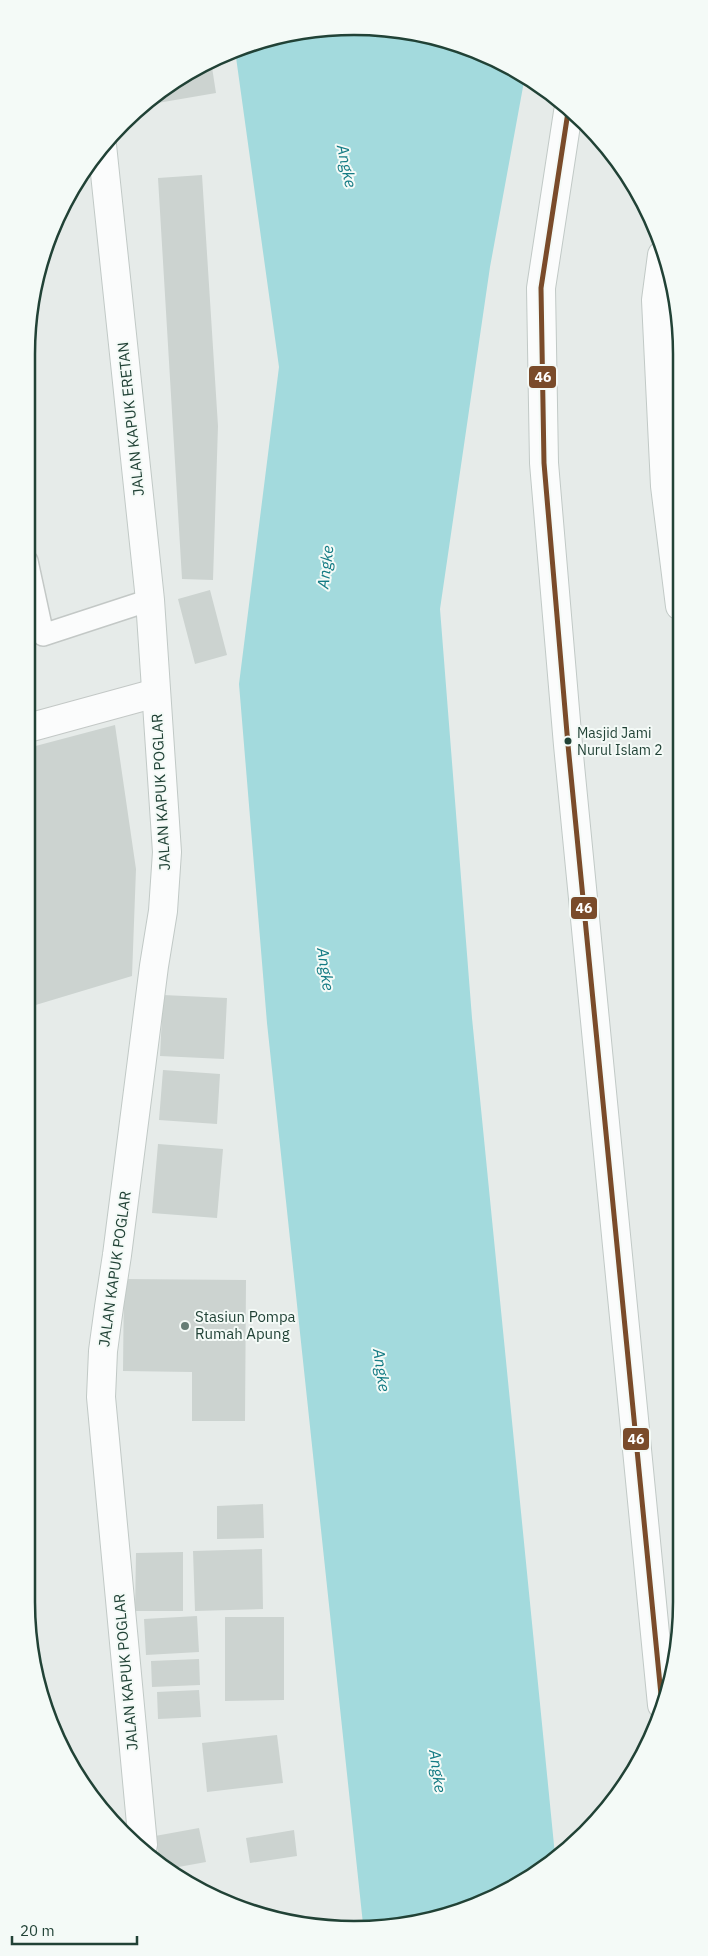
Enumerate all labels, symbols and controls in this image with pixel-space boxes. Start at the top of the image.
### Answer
water label: Angke [333,142,361,189]
street label: JALAN KAPUK ERETAN [113,341,148,497]
line badge: 46 [528,365,557,389]
text: 46 [535,368,551,386]
water label: Angke [312,544,338,591]
street label: JALAN KAPUK POGLAR [147,713,174,871]
place label: Masjid Jami Nurul Islam 2 [577,724,663,759]
marker: Masjid Jami Nurul Islam 2 [563,736,573,746]
line badge: 46 [570,896,598,920]
text: 46 [576,899,592,917]
water label: Angke [313,945,339,992]
street label: JALAN KAPUK POGLAR [94,1190,135,1348]
place label: Stasiun Pompa Rumah Apung [195,1307,296,1343]
marker: Stasiun Pompa Rumah Apung [179,1320,191,1332]
water label: Angke [369,1346,395,1393]
line badge: 46 [622,1427,650,1451]
text: 46 [628,1430,644,1448]
street label: JALAN KAPUK POGLAR [109,1593,142,1751]
water label: Angke [425,1747,451,1794]
scale bar [12,1914,138,1946]
text: 20 m [20,1921,55,1940]

